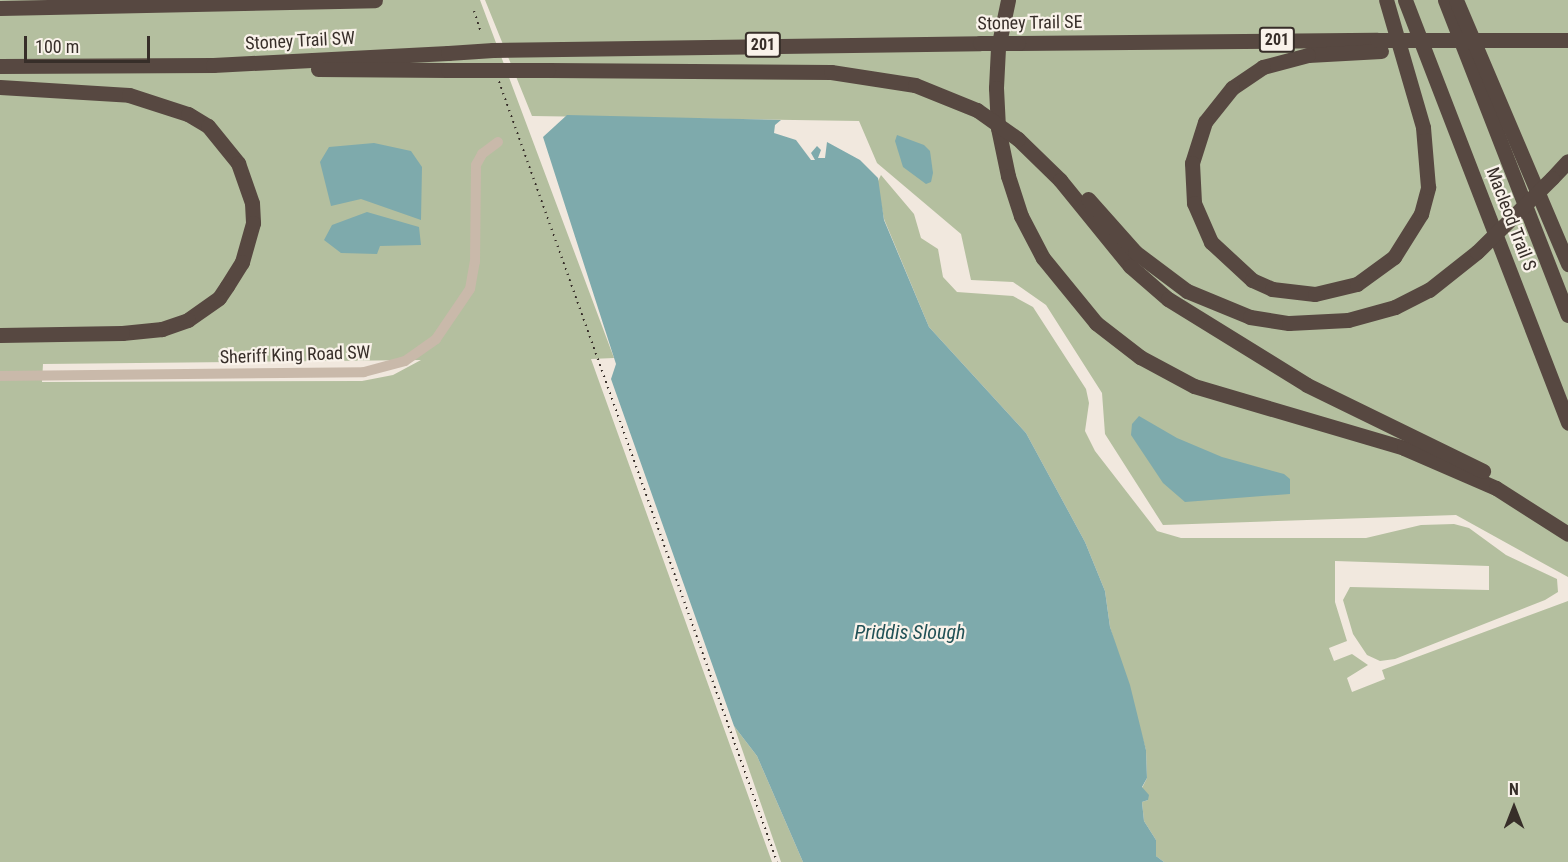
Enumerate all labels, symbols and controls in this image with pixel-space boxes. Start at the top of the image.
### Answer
street label: Stoney Trail SE [977,11,1083,35]
scale bar [27,24,153,62]
street label: Stoney Trail SW [244,27,356,55]
road number: 201 [1258,27,1296,53]
road number: 201 [744,32,783,58]
text: 100 m [35,36,79,57]
street label: Macleod Trail S [1481,164,1541,274]
street label: Sheriff King Road SW [219,342,371,368]
water label: Priddis Slough [855,620,965,644]
north arrow [1484,778,1544,838]
text: N [1509,780,1519,799]

